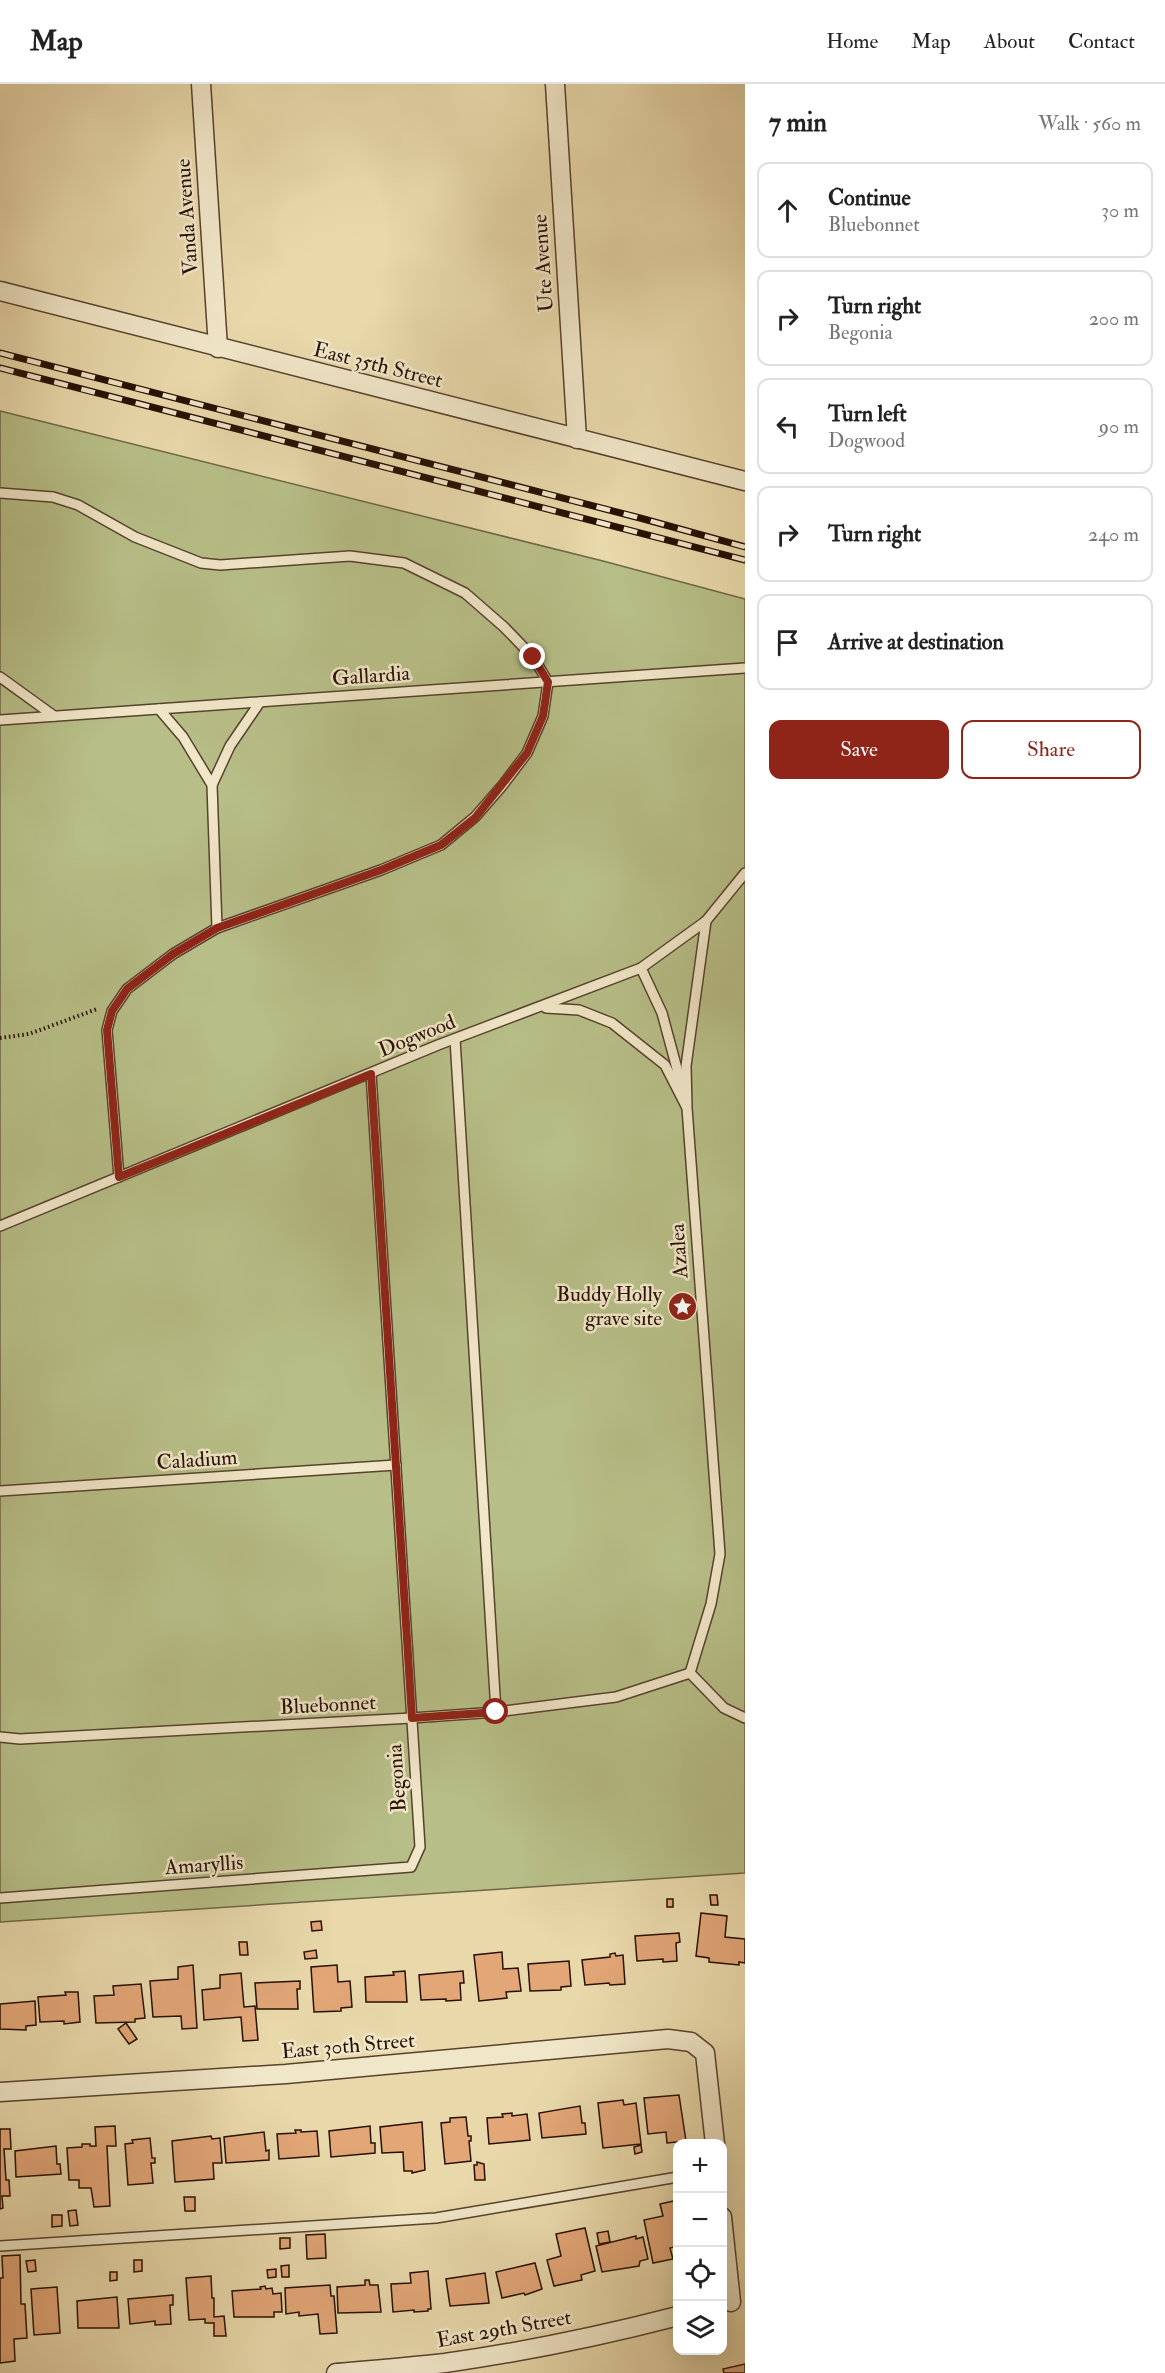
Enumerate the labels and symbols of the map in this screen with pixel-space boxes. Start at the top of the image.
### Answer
street label: Vanda Avenue [169,158,205,276]
street label: Ute Avenue [526,213,560,313]
street label: East 35th Street [311,336,446,394]
route end [519,643,545,669]
street label: Gallardia [331,660,411,692]
street label: Dogwood [374,1008,460,1064]
street label: Azalea [664,1222,694,1280]
place label: Buddy Holly grave site [556,1281,663,1332]
place icon: Buddy Holly grave site [667,1290,699,1322]
street label: Caladium [156,1444,238,1476]
street label: Bluebonnet [279,1689,377,1721]
route start [482,1698,508,1724]
street label: Begonia [381,1743,413,1813]
street label: Amaryllis [163,1849,244,1881]
street label: East 30th Street [280,2027,416,2065]
street label: East 29th Street [434,2304,574,2354]

